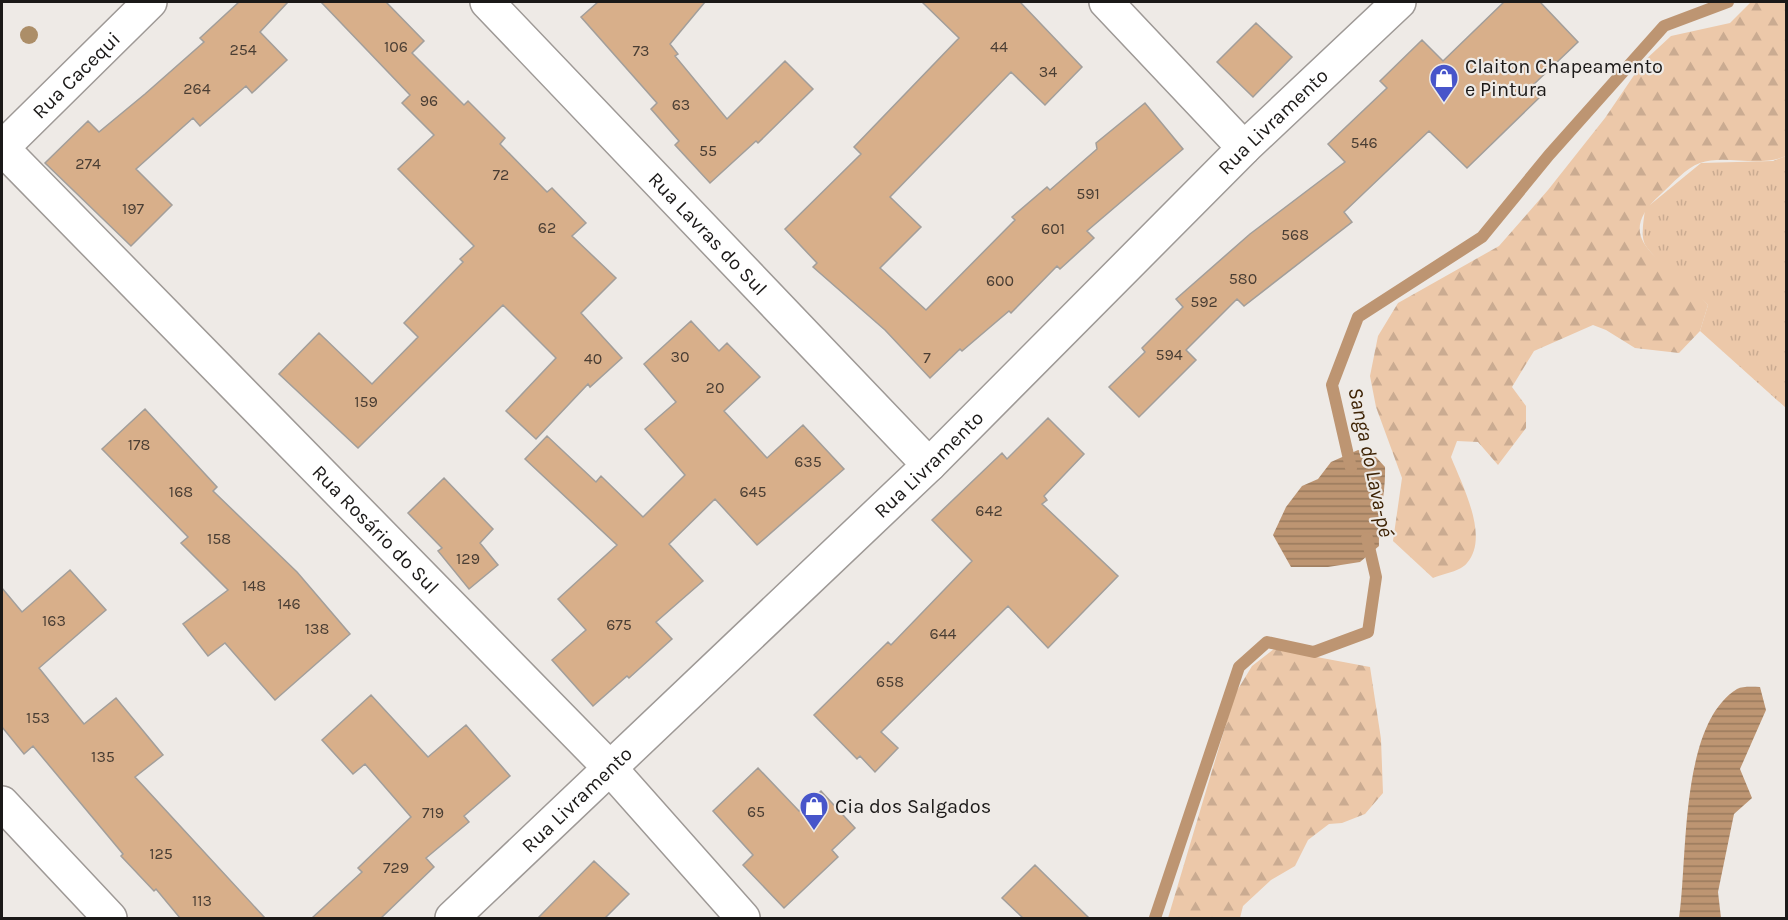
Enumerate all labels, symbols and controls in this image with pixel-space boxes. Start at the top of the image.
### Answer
street label: Rua Cacequi [27,27,125,123]
house number: 106 [384,37,408,56]
house number: 44 [990,37,1008,56]
house number: 254 [229,40,257,59]
house number: 73 [633,41,649,60]
place label: Claiton Chapeamento e Pintura [1465,55,1663,101]
house number: 34 [1039,62,1057,81]
shop icon: Claiton Chapeamento e Pintura [1428,62,1460,104]
street label: Rua Livramento [1213,64,1333,179]
house number: 264 [183,79,211,98]
house number: 96 [420,91,438,110]
house number: 63 [672,95,690,114]
house number: 546 [1350,133,1378,152]
house number: 55 [699,141,717,160]
house number: 274 [75,154,101,173]
house number: 72 [493,165,509,184]
street label: Rua Lavras do Sul [644,167,772,300]
house number: 591 [1076,184,1100,203]
house number: 197 [122,199,145,218]
house number: 62 [538,218,556,237]
house number: 601 [1041,219,1065,238]
house number: 568 [1281,225,1309,244]
house number: 580 [1229,269,1257,288]
house number: 600 [986,271,1014,290]
house number: 592 [1190,292,1218,311]
house number: 594 [1155,345,1183,364]
house number: 30 [671,347,689,366]
house number: 7 [923,348,931,367]
house number: 40 [584,349,602,368]
house number: 20 [706,378,724,397]
water label: Sanga do Lava-pé [1343,385,1399,539]
house number: 159 [354,392,378,411]
street label: Rua Livramento [869,406,988,523]
house number: 178 [128,435,150,454]
house number: 635 [794,452,822,471]
street label: Rua Rosário do Sul [308,460,444,598]
house number: 168 [169,482,193,501]
house number: 645 [739,482,767,501]
house number: 642 [975,501,1003,520]
house number: 158 [207,529,231,548]
house number: 129 [456,549,480,568]
house number: 148 [242,576,266,595]
house number: 146 [277,594,301,613]
house number: 163 [42,611,66,630]
house number: 675 [606,615,632,634]
house number: 138 [305,619,329,638]
house number: 644 [929,624,957,643]
house number: 658 [876,672,904,691]
house number: 153 [26,708,50,727]
street label: Rua Livramento [517,742,637,857]
house number: 135 [91,747,115,766]
shop icon: Cia dos Salgados [798,790,830,832]
place label: Cia dos Salgados [835,795,991,818]
house number: 65 [747,802,765,821]
house number: 719 [422,803,444,822]
house number: 125 [149,844,173,863]
house number: 729 [383,858,409,877]
house number: 113 [192,891,212,910]

